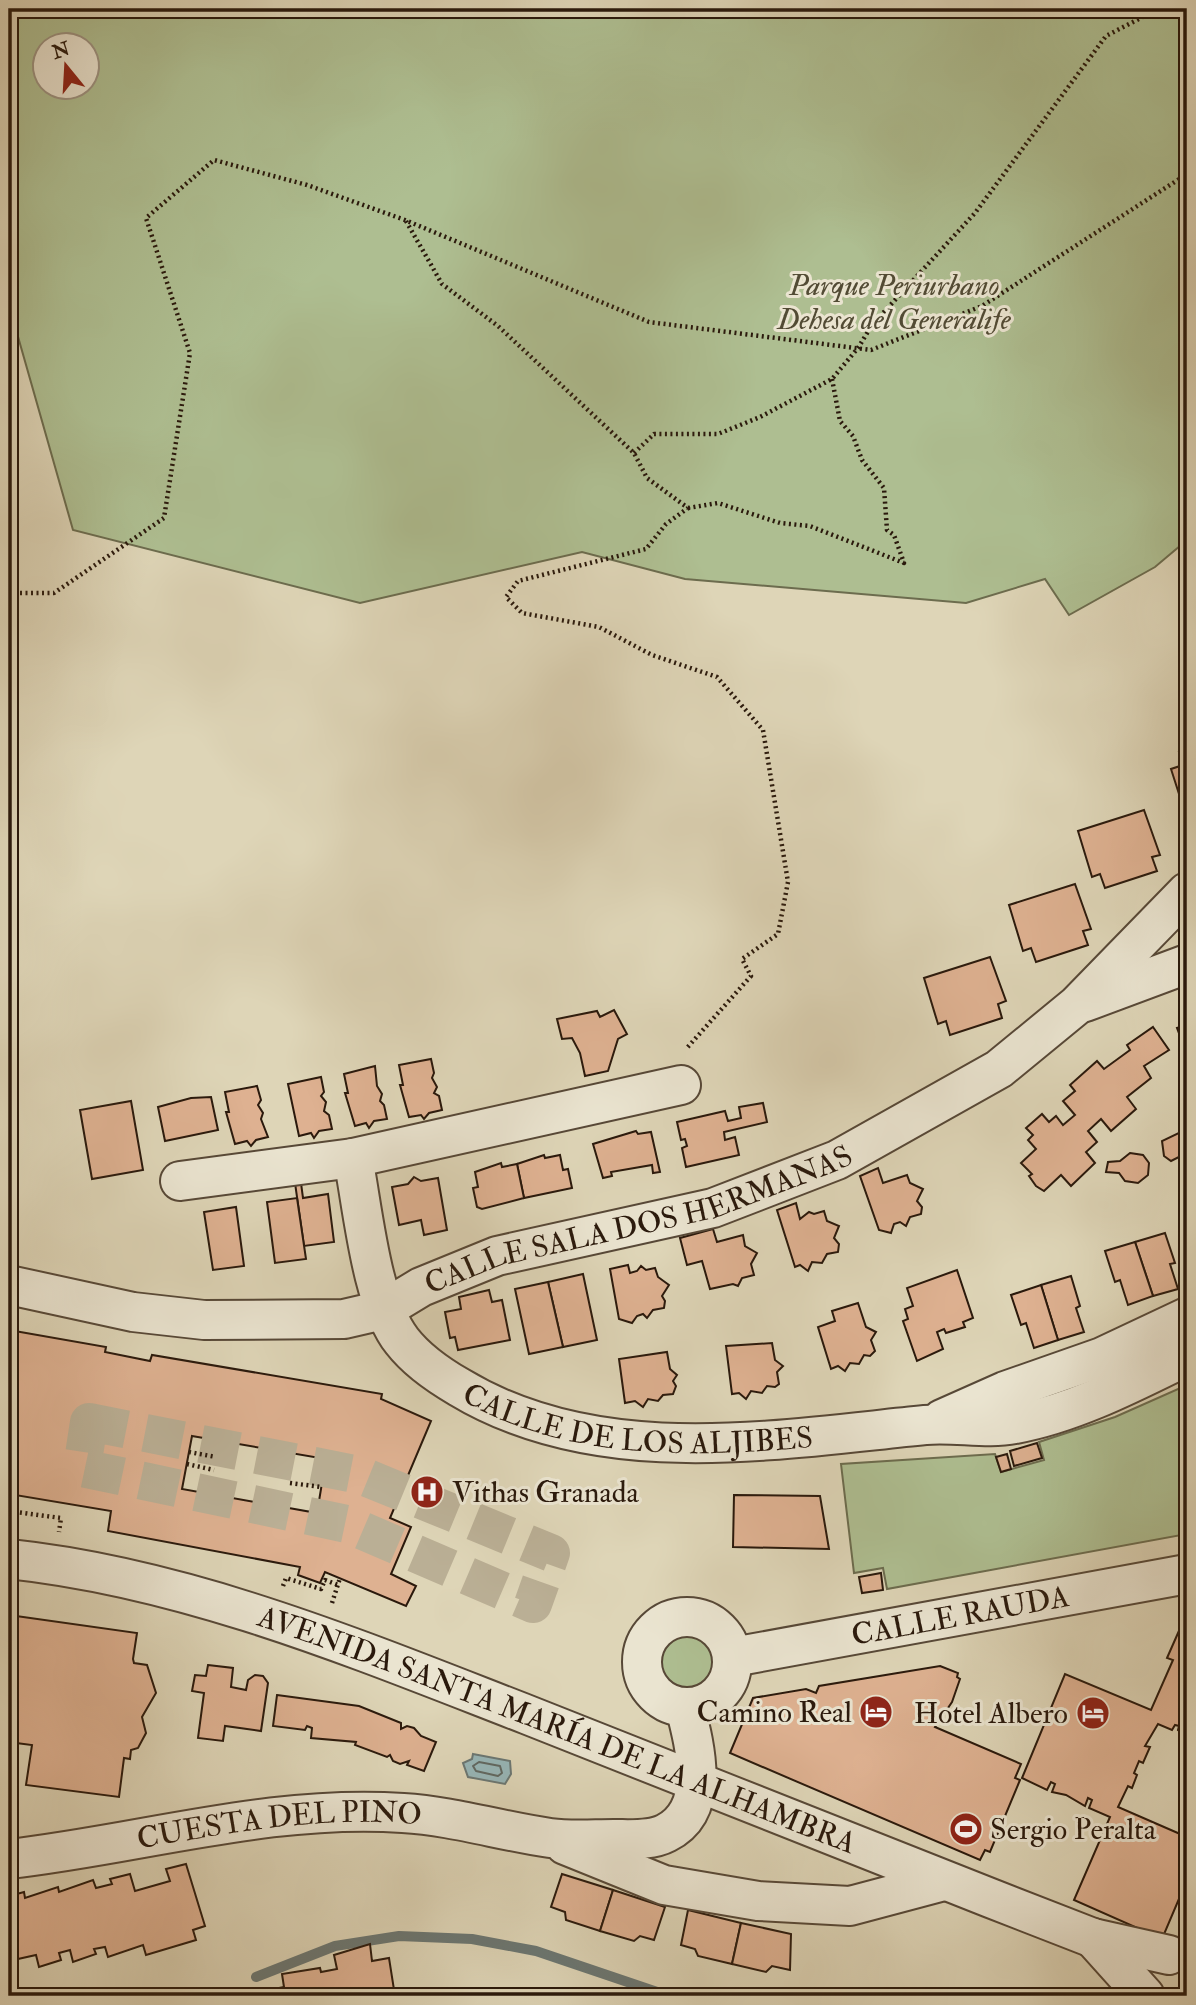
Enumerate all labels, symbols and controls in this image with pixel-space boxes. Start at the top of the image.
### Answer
north arrow [32,32,102,102]
text: N [48,36,74,65]
park label: Parque Periurbano Dehesa del Generalife [776,267,1012,338]
street label: CALLE SALA DOS HERMANAS [419,1137,859,1303]
street label: CALLE DE LOS ALJIBES [456,1375,814,1462]
hospital icon: Vithas Granada [408,1473,446,1511]
place label: Vithas Granada [452,1474,640,1511]
street label: CALLE RAUDA [849,1578,1072,1654]
street label: AVENIDA SANTA MARÍA DE LA ALHAMBRA [252,1598,861,1862]
hotel icon: Camino Real [857,1693,895,1731]
place label: Camino Real [697,1694,852,1731]
hotel icon: Hotel Albero [1074,1694,1112,1732]
place label: Hotel Albero [914,1695,1068,1732]
street label: CUESTA DEL PINO [134,1794,423,1858]
sports icon: Sergio Peralta [947,1810,985,1848]
place label: Sergio Peralta [990,1811,1157,1848]

